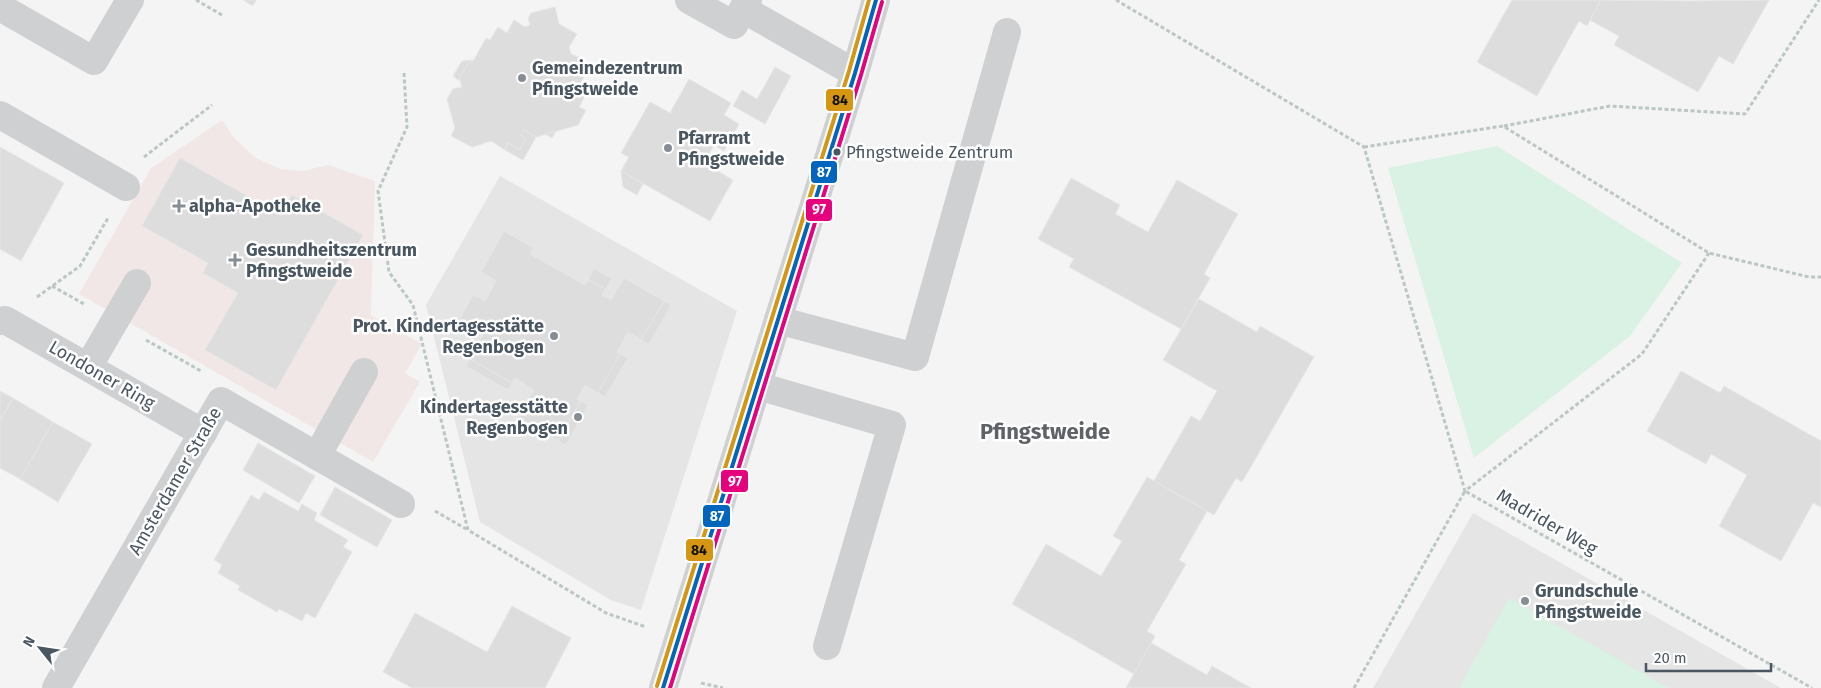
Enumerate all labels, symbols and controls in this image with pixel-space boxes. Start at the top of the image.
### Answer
place label: Gemeindezentrum Pfingstweide [532,57,683,100]
marker: Gemeindezentrum Pfingstweide [516,72,528,84]
line badge: 84 [825,88,854,112]
text: 84 [832,92,848,109]
place label: Pfarramt Pfingstweide [678,127,785,170]
marker: Pfarramt Pfingstweide [662,142,674,154]
place label: Pfingstweide Zentrum [846,142,1013,163]
marker: Pfingstweide Zentrum [832,147,842,157]
line badge: 87 [810,160,838,184]
text: 87 [817,164,832,181]
place label: alpha-Apotheke [189,195,321,217]
line badge: 97 [805,198,833,222]
marker: alpha-Apotheke [173,200,185,212]
text: 97 [812,201,827,218]
place label: Gesundheitszentrum Pfingstweide [246,239,417,282]
marker: Gesundheitszentrum Pfingstweide [228,253,242,267]
place label: Prot. Kindertagesstätte Regenbogen [353,315,544,358]
marker: Prot. Kindertagesstätte Regenbogen [548,330,560,342]
street label: Londoner Ring [45,336,159,415]
place label: Kindertagesstätte Regenbogen [420,396,568,439]
street label: Amsterdamer Straße [124,403,226,559]
marker: Kindertagesstätte Regenbogen [572,411,584,423]
district label: Pfingstweide [980,418,1110,445]
line badge: 97 [720,469,749,493]
text: 97 [728,473,743,490]
street label: Madrider Weg [1493,484,1602,560]
line badge: 87 [702,504,731,528]
text: 87 [710,508,725,525]
line badge: 84 [685,538,714,562]
text: 84 [691,542,707,559]
place label: Grundschule Pfingstweide [1535,580,1642,623]
marker: Grundschule Pfingstweide [1519,595,1531,607]
north arrow [15,623,65,673]
text: N [19,633,39,650]
scale bar [1646,640,1771,672]
text: 20 m [1654,649,1687,667]

